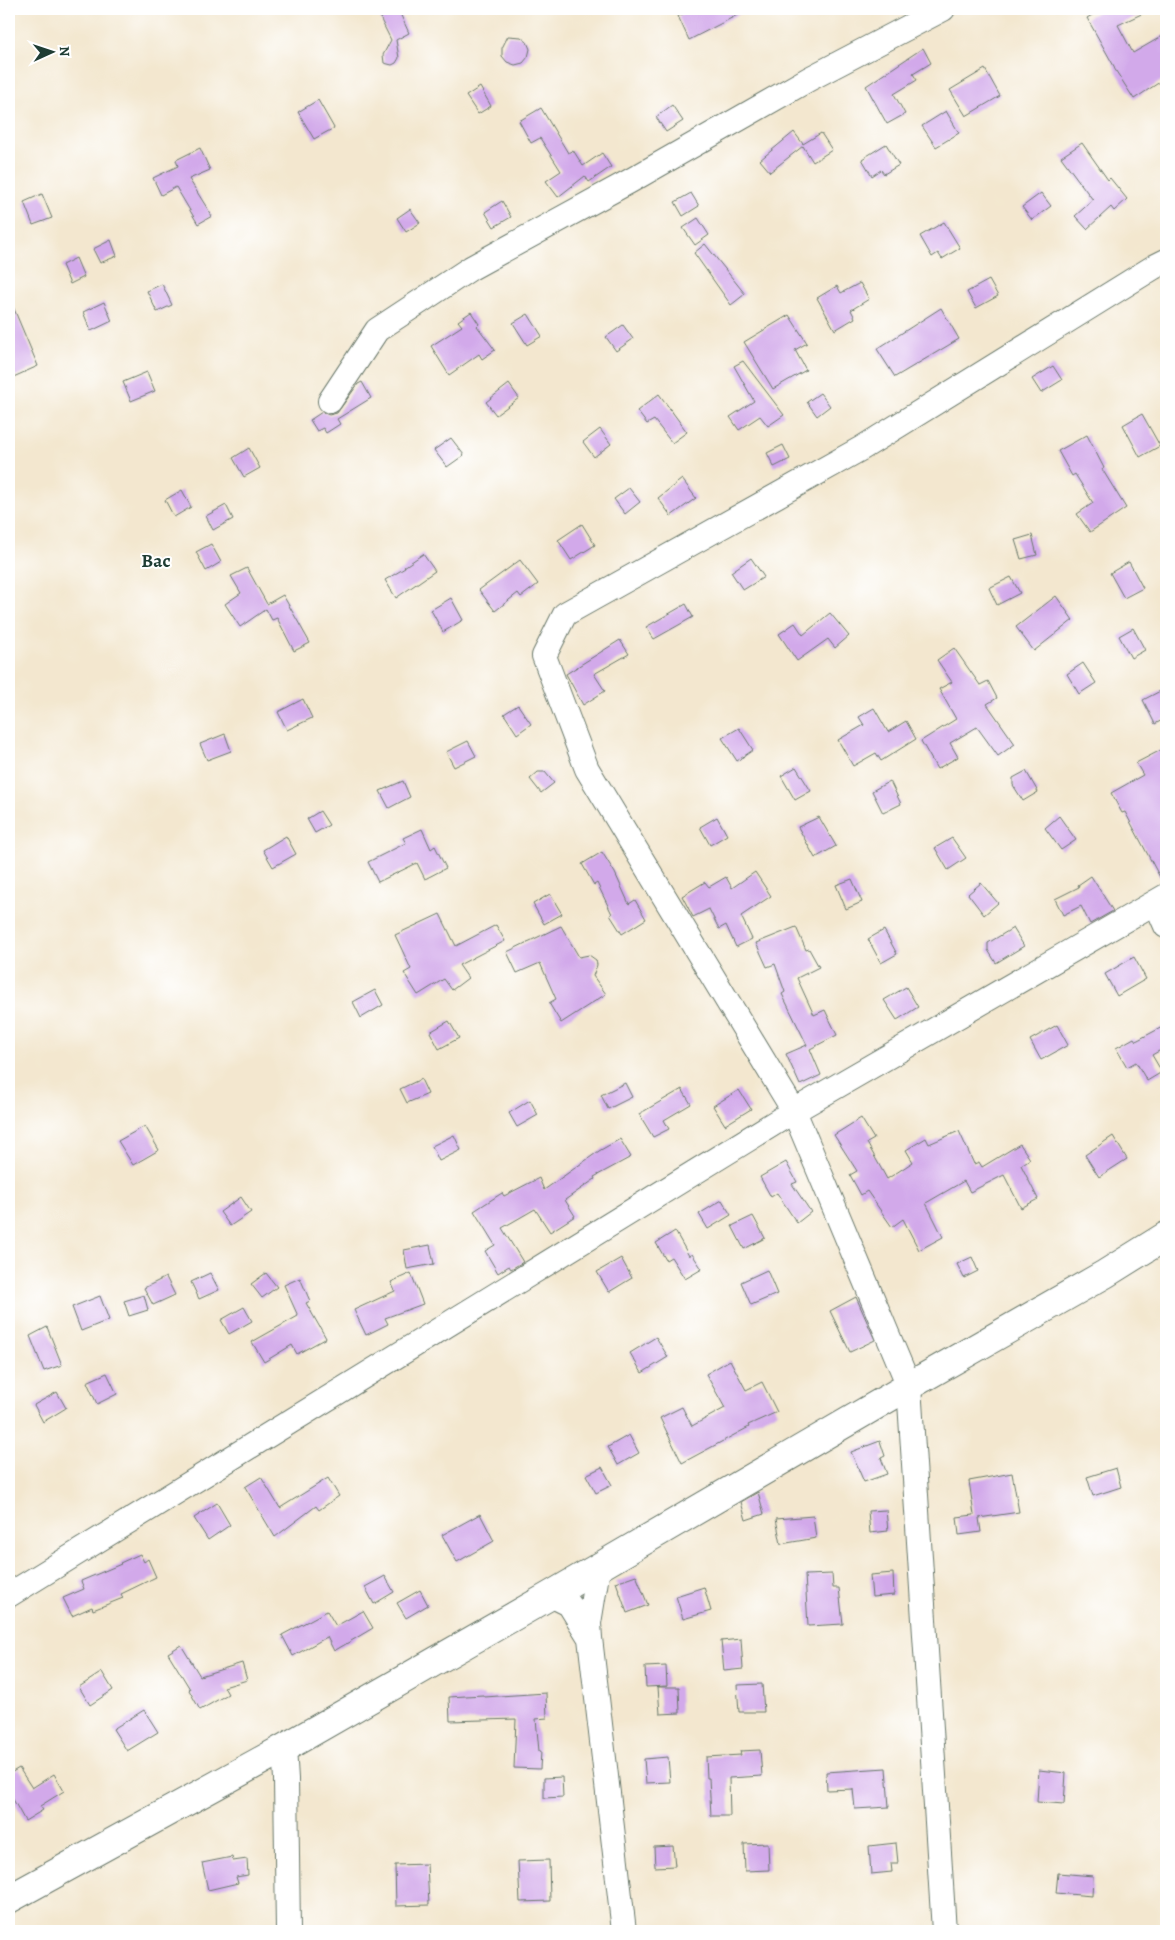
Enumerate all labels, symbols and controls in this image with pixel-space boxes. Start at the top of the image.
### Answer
north arrow [28,28,78,78]
text: N [55,46,74,57]
district label: Bac [141,548,171,574]

